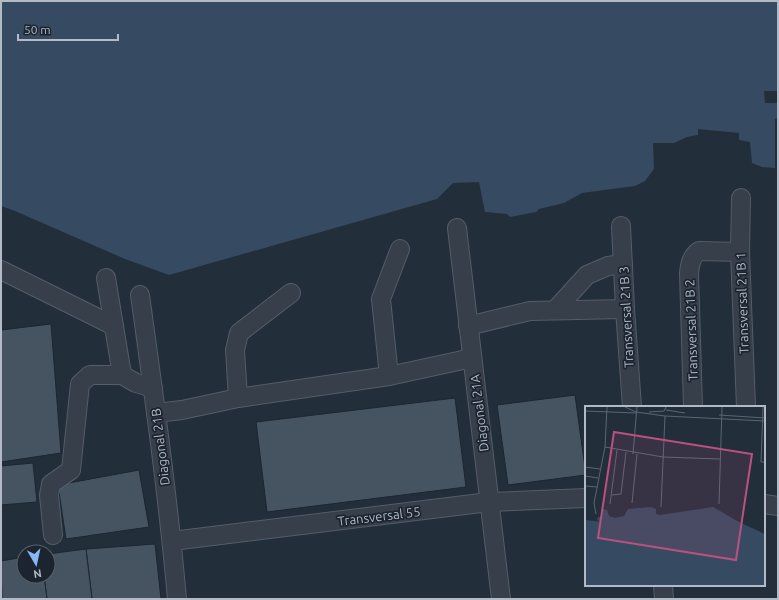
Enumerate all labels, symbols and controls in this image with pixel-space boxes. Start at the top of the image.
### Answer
scale bar [18,16,118,42]
text: 50 m [24,23,51,36]
street label: Transversal 21B 1 [733,252,751,354]
street label: Transversal 21B 3 [616,266,636,368]
street label: Transversal 21B 2 [682,279,700,381]
street label: Diagonal 21A [467,373,491,452]
inset map [585,406,765,586]
street label: Diagonal 21B [148,408,172,486]
street label: Transversal 55 [337,504,421,528]
north arrow [16,544,56,584]
text: N [33,567,43,580]

